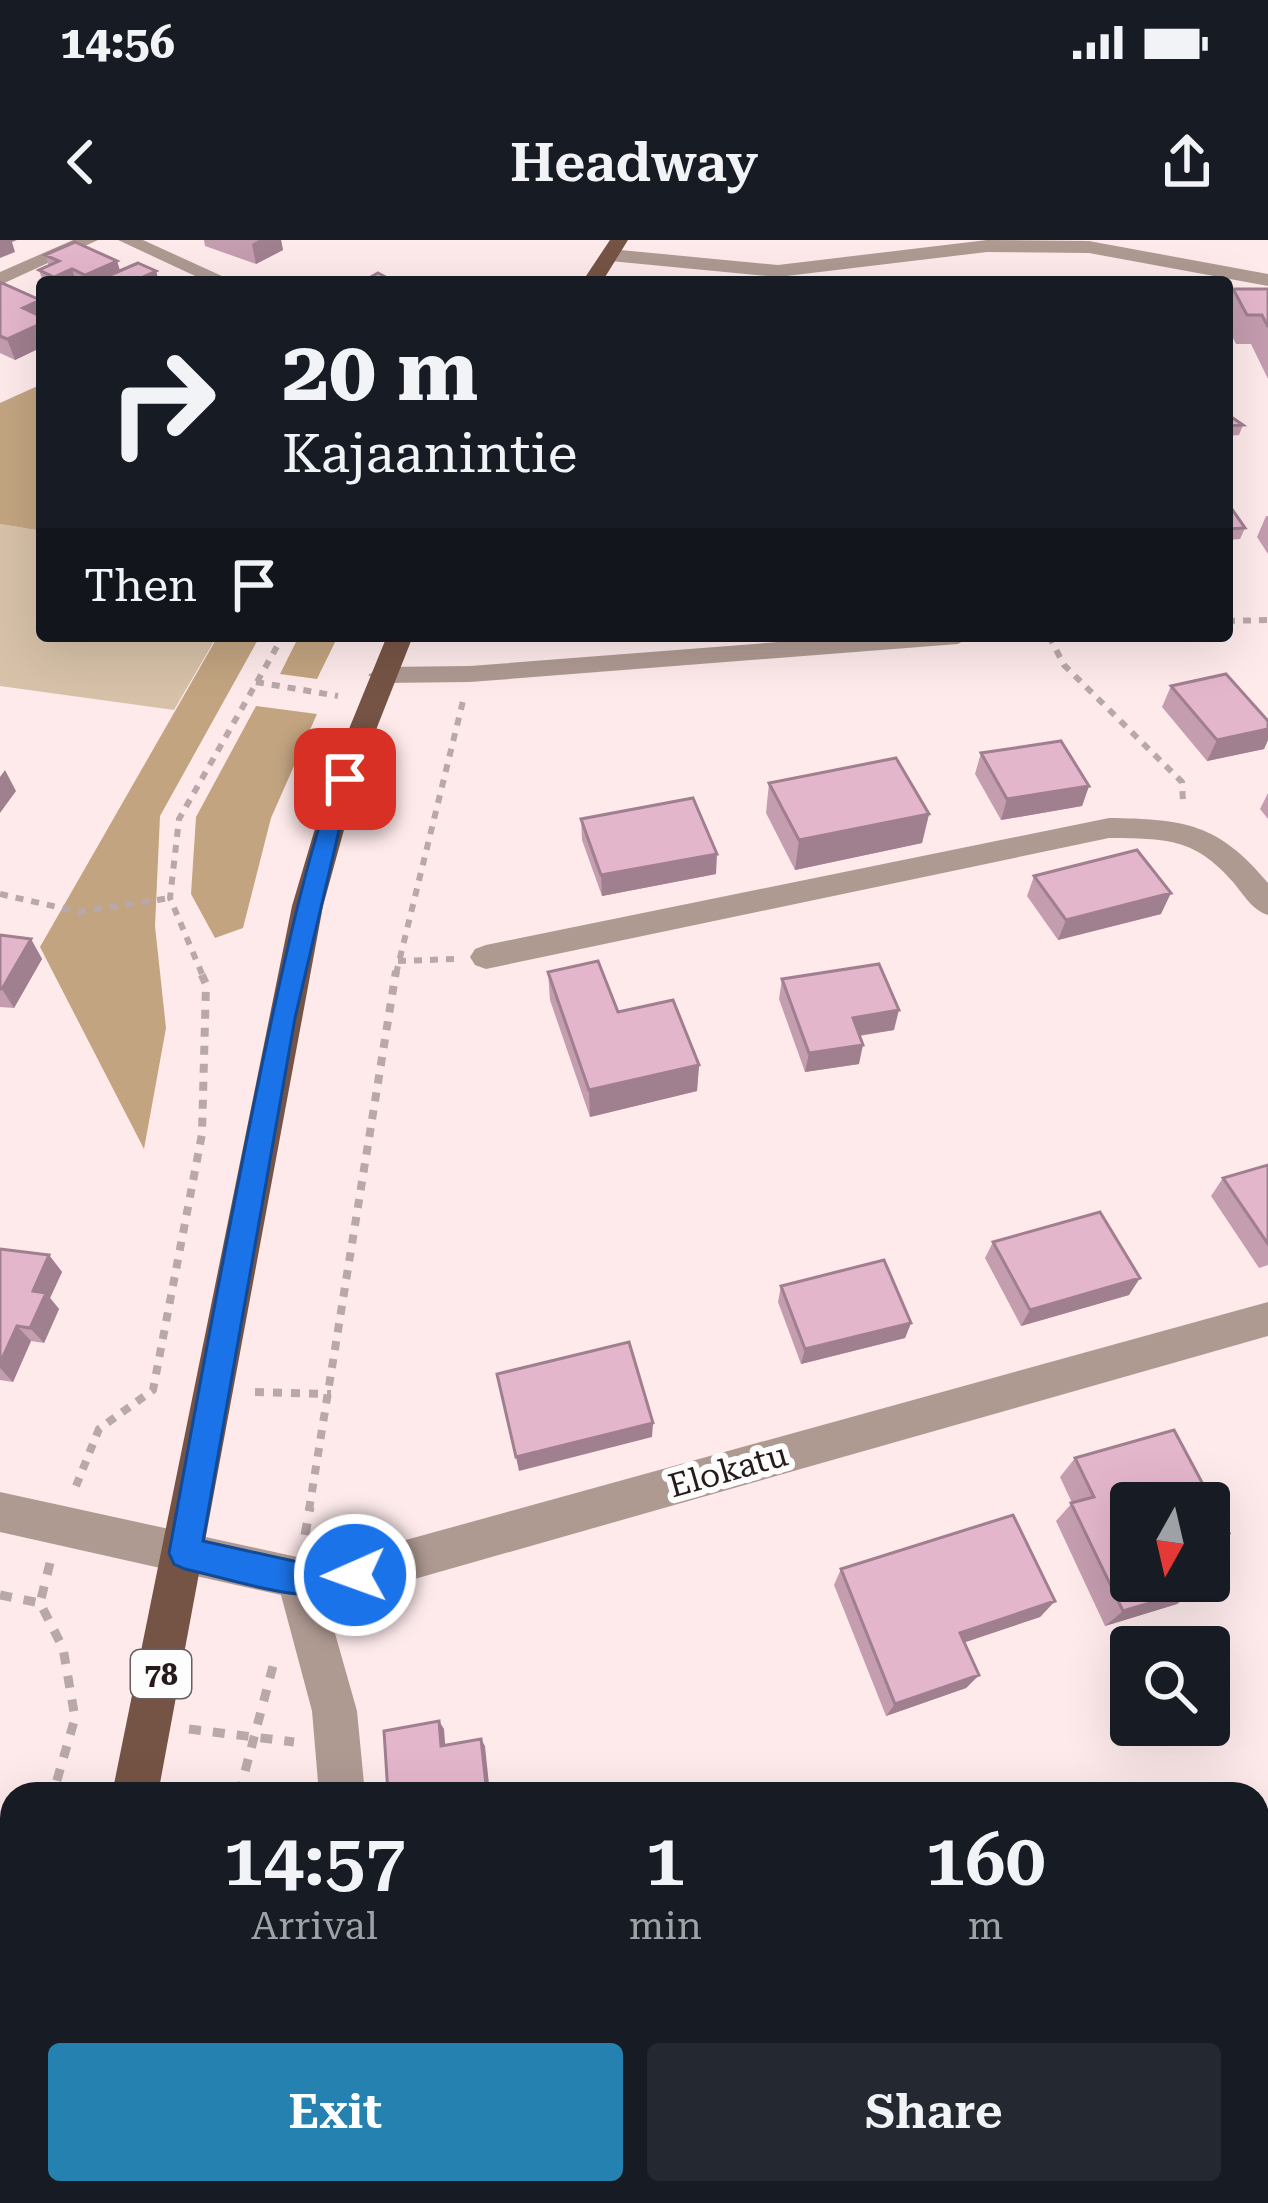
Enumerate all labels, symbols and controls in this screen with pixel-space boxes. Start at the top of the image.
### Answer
text: 14:56 [60,16,175,69]
icon: back [48,129,114,195]
icon: share [1154,129,1220,195]
text: Headway [510,131,758,194]
text: 20 m [282,322,478,420]
icon: right [84,324,240,480]
text: Kajaanintie [282,422,578,485]
icon: arrive [221,552,287,618]
text: Then [84,559,197,612]
pin [294,728,396,830]
icon: arrive [312,746,378,812]
street label: Elokatu [664,1434,792,1506]
north arrow [1110,1482,1230,1602]
map controls [1110,1482,1230,1746]
position arrow [292,1512,418,1638]
button: search [1110,1626,1230,1746]
road number: 78 [131,1650,191,1698]
text: 14:57 [223,1818,406,1903]
text: 1 [645,1818,685,1903]
text: 160 [925,1818,1046,1903]
text: Arrival [251,1903,378,1949]
text: min [629,1903,702,1949]
text: m [968,1903,1003,1949]
button: Exit [48,2043,623,2181]
button: Share [647,2043,1221,2181]

